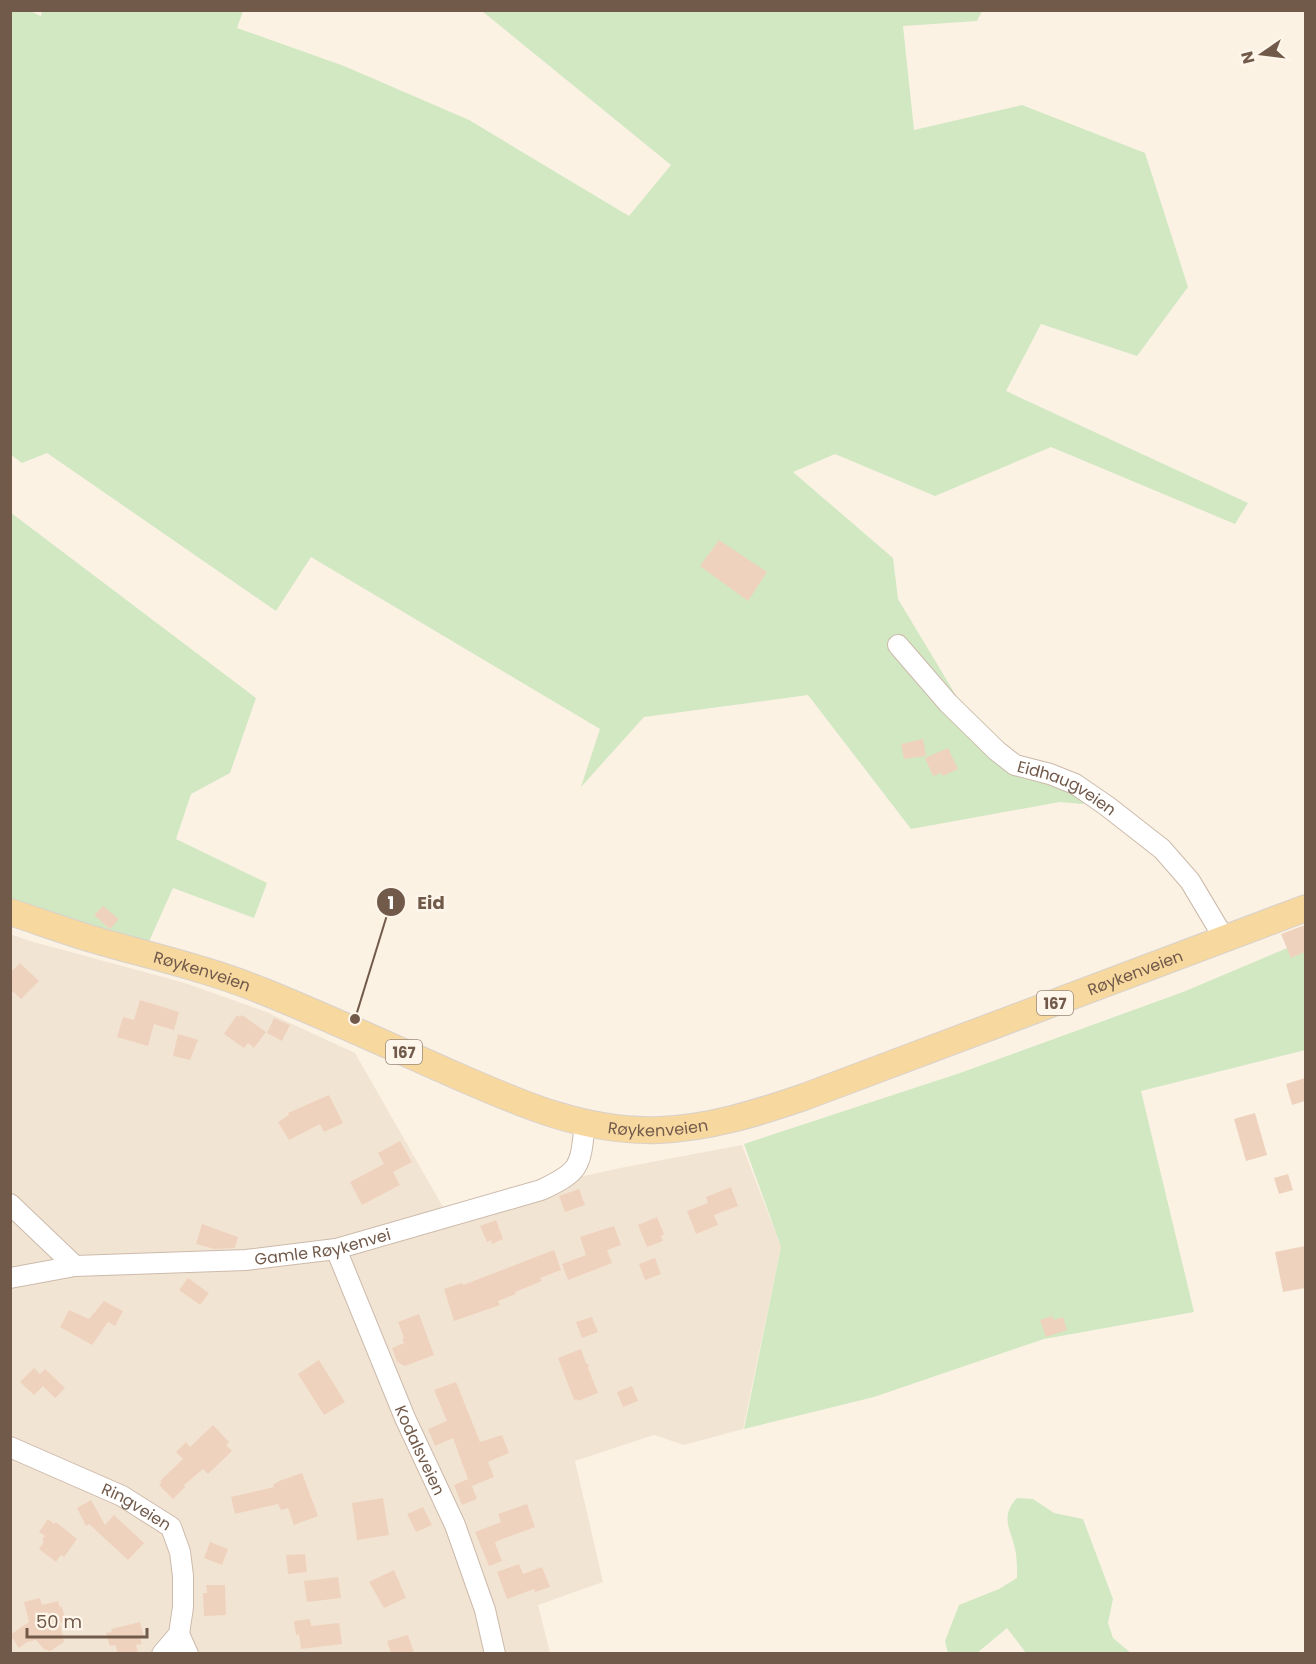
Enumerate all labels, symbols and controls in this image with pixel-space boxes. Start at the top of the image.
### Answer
north arrow [1232,24,1292,84]
text: N [1235,49,1261,66]
street label: Eidhaugveien [1015,755,1121,821]
callout: Eid [376,884,457,920]
text: 1 [388,890,394,915]
text: Eid [417,890,445,915]
street label: Røykenveien [1084,944,1186,1001]
street label: Røykenveien [151,945,254,997]
road number: 167 [1037,991,1073,1015]
road number: 167 [386,1040,422,1064]
street label: Røykenveien [606,1113,710,1142]
street label: Gamle Røykenvei [253,1222,393,1270]
street label: Kodalsveien [389,1402,451,1499]
street label: Ringveien [98,1477,176,1536]
scale bar [27,1601,147,1639]
text: 50 m [36,1609,82,1634]

